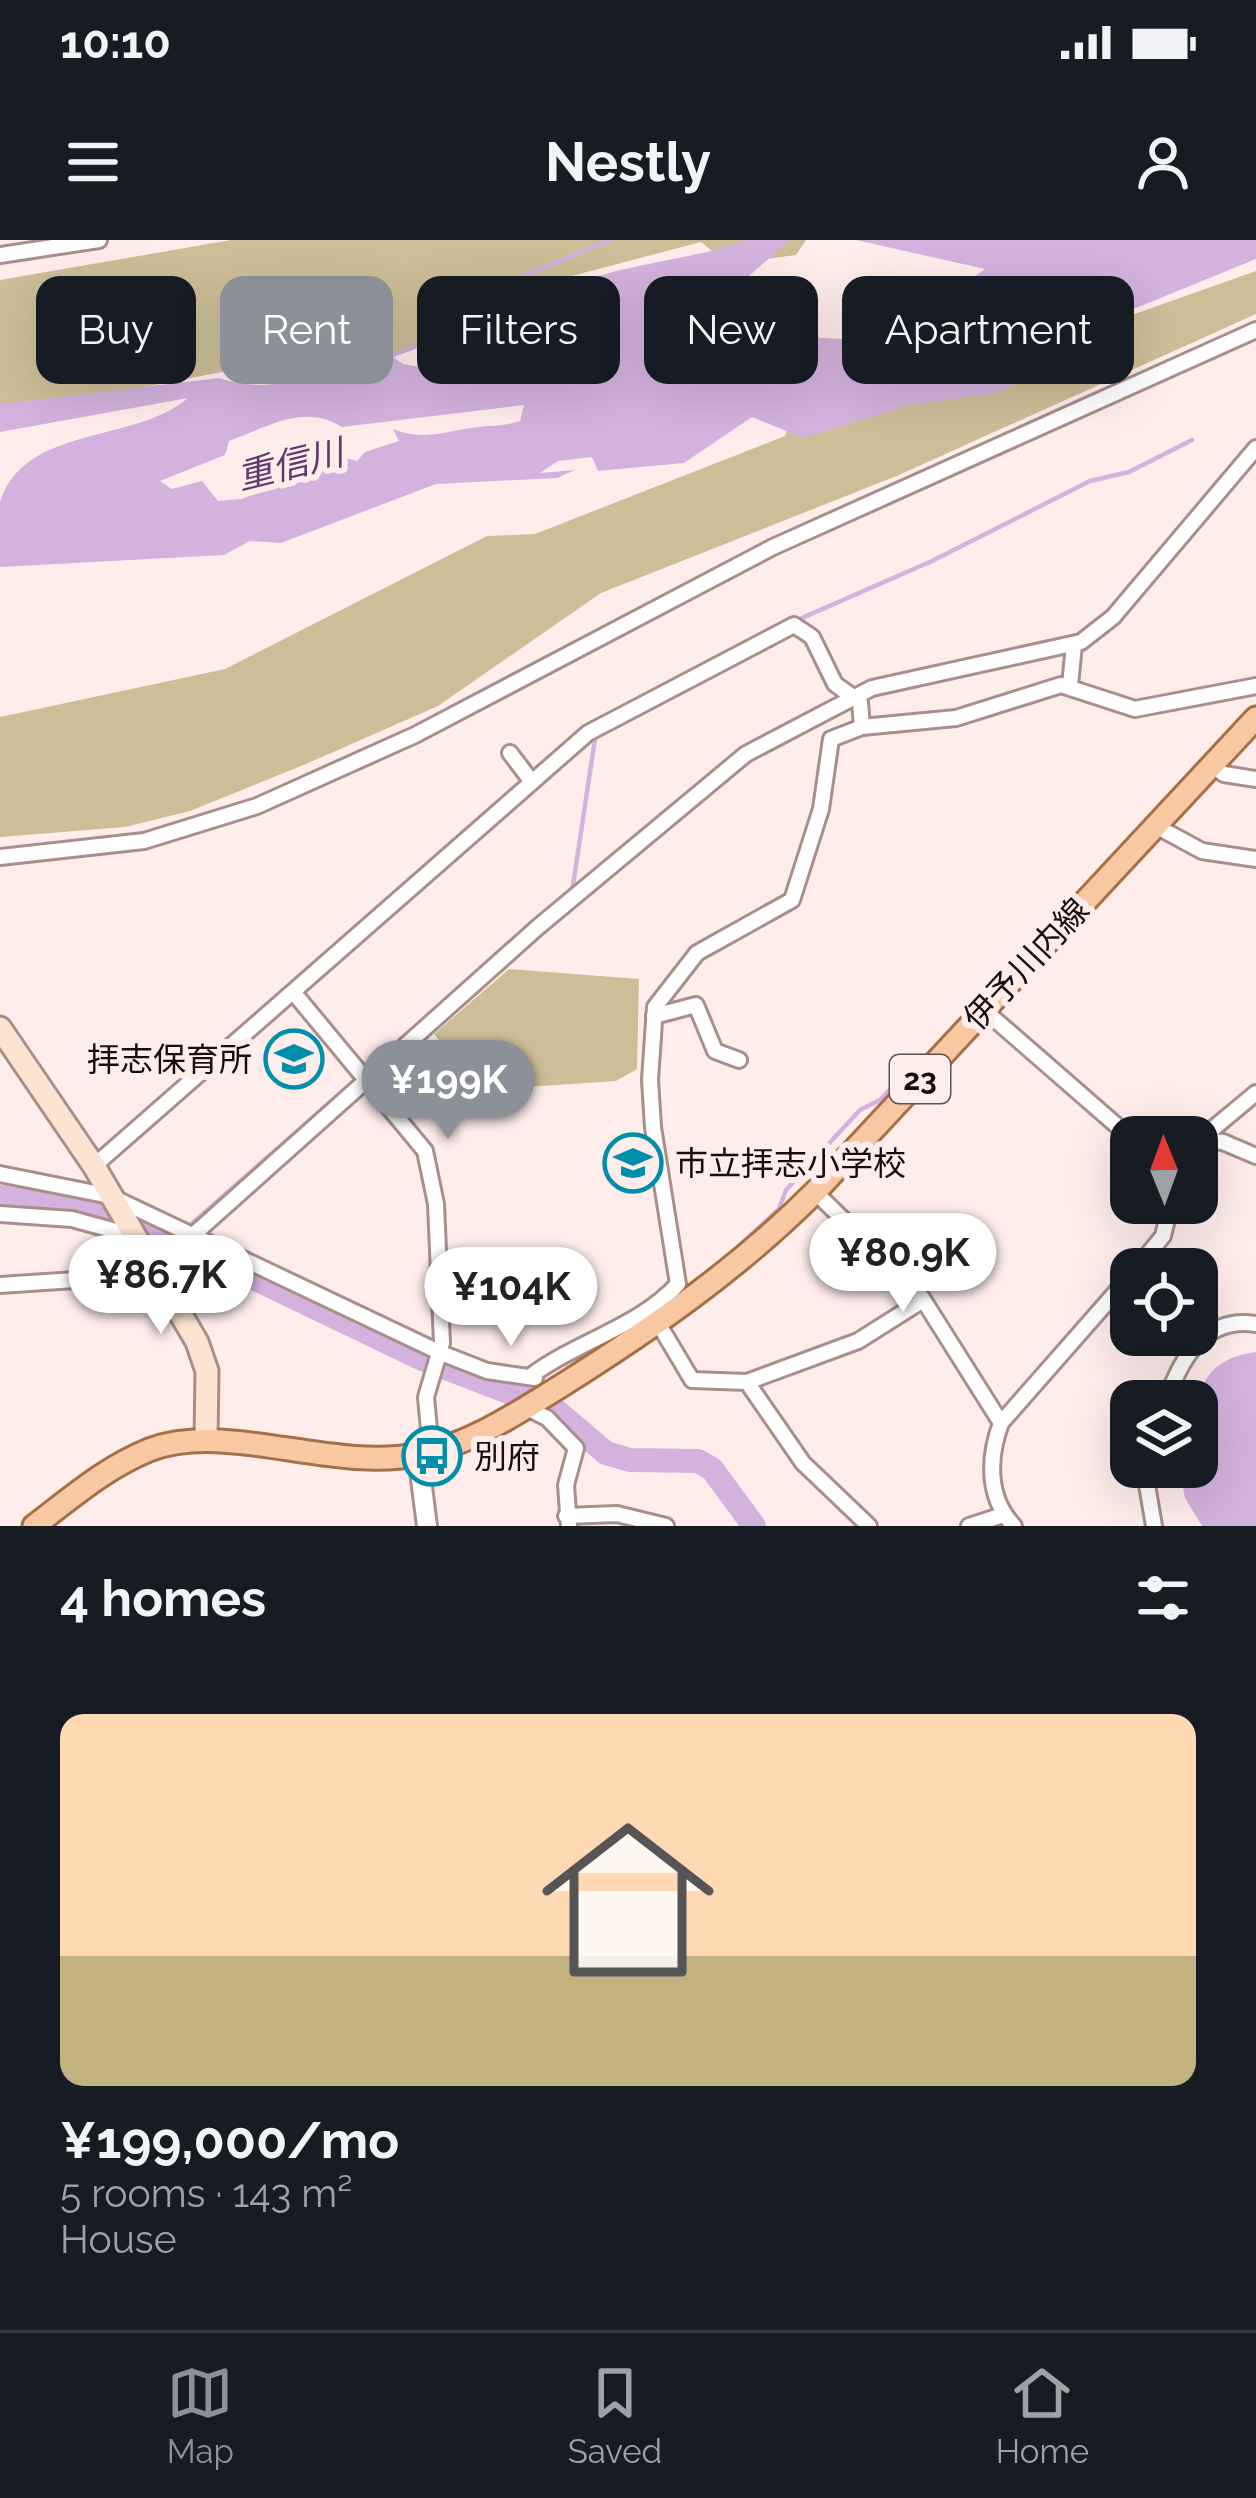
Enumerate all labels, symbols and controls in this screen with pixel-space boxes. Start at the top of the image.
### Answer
text: 10:10 [60,16,171,69]
icon: menu [60,129,126,195]
icon: person [1130,129,1196,195]
text: Nestly [545,130,711,194]
chip: Buy [36,276,196,384]
chip: Rent [220,276,393,384]
chip: Filters [417,276,620,384]
chip: New [644,276,818,384]
chip: Apartment [842,276,1134,384]
water label: 重信川 [233,430,351,497]
street label: 伊予川内線 [955,890,1097,1038]
school or university icon: 拝志保育所 [263,1028,325,1090]
place label: 拝志保育所 [87,1040,252,1079]
pin: ¥199K [364,1040,532,1142]
road number: 23 [890,1055,950,1103]
text: ¥199K [388,1056,508,1102]
north arrow [1110,1116,1218,1224]
map controls [1110,1116,1218,1488]
school or university icon: 市立拝志小学校 [602,1132,664,1194]
place label: 市立拝志小学校 [675,1144,906,1183]
pin: ¥80.9K [805,1213,1001,1315]
text: ¥80.9K [836,1229,970,1275]
pin: ¥86.7K [63,1235,259,1337]
pin: ¥104K [427,1247,595,1349]
button: locate [1110,1248,1218,1356]
text: ¥86.7K [96,1251,226,1297]
text: ¥104K [451,1263,571,1309]
button: layers [1110,1380,1218,1488]
bus stop icon: 別府 [401,1425,463,1487]
place label: 別府 [474,1437,540,1476]
icon: filters [1130,1565,1196,1631]
text: 4 homes [60,1568,266,1628]
icon: home [520,1792,736,2008]
text: ¥199,000/mo [60,2110,399,2170]
text: 5 rooms · 143 m² [60,2170,352,2216]
text: House [60,2216,177,2262]
tab: Map [167,2360,234,2471]
tab: Saved [568,2360,662,2471]
tab: Home [996,2360,1089,2471]

